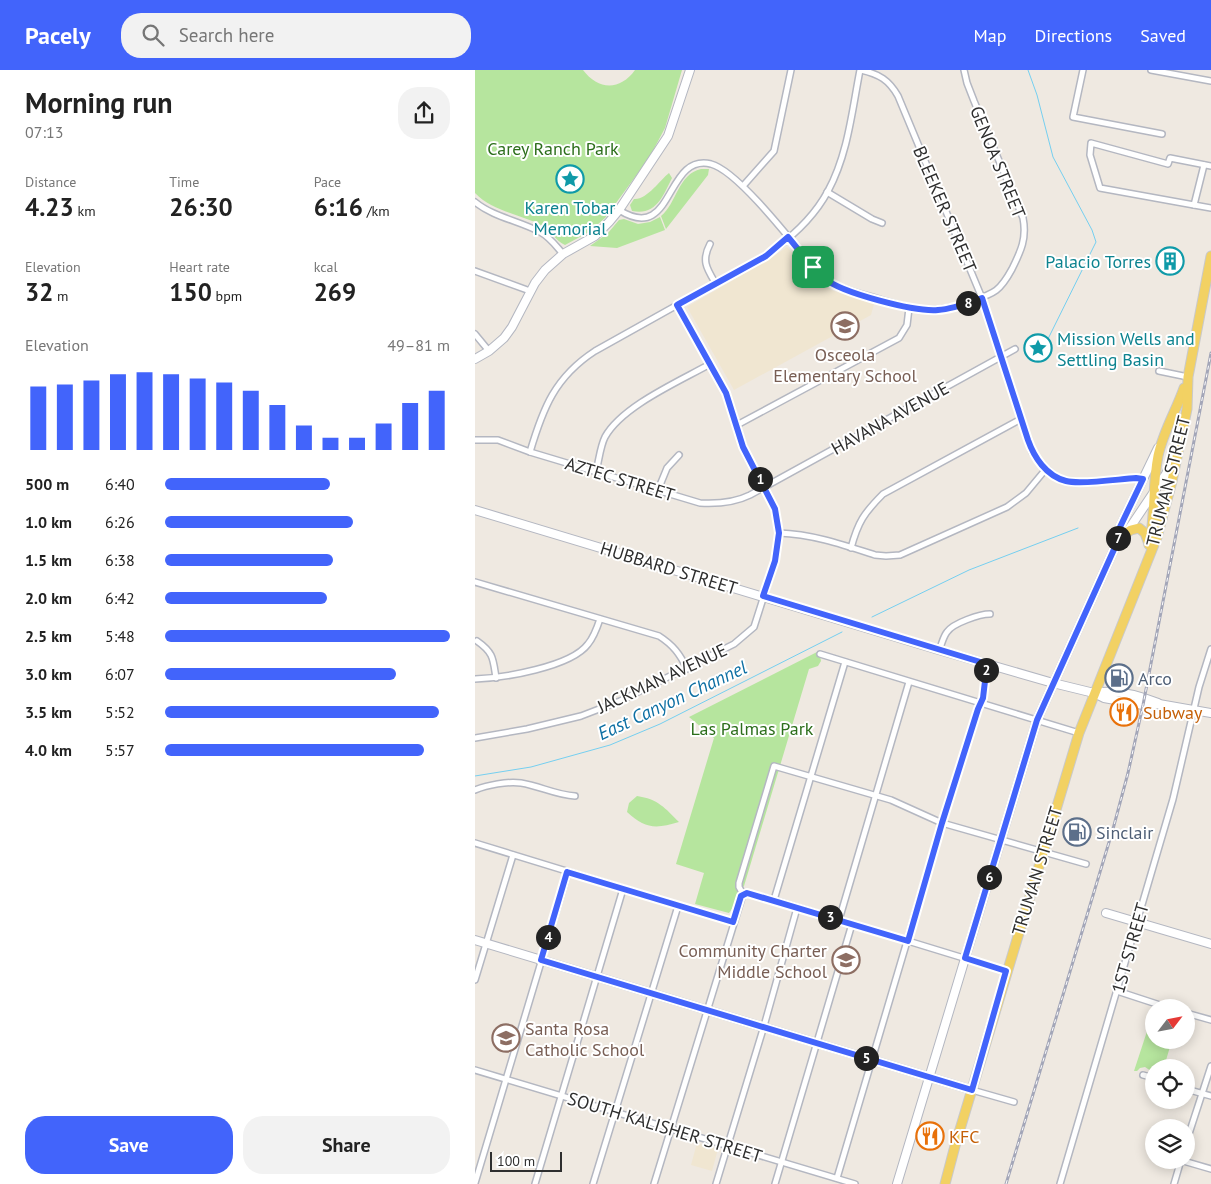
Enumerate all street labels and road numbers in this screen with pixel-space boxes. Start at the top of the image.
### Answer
street label: GENOA STREET [965,103,1031,221]
street label: BLEEKER STREET [908,142,982,276]
street label: HAVANA AVENUE [827,376,953,460]
street label: TRUMAN STREET [1141,413,1195,549]
street label: AZTEC STREET [563,451,677,507]
street label: HUBBARD STREET [598,536,740,600]
street label: JACKMAN AVENUE [592,638,731,719]
street label: TRUMAN STREET [1006,804,1068,938]
street label: 1ST STREET [1106,900,1154,996]
street label: SOUTH KALISHER STREET [565,1086,765,1168]

